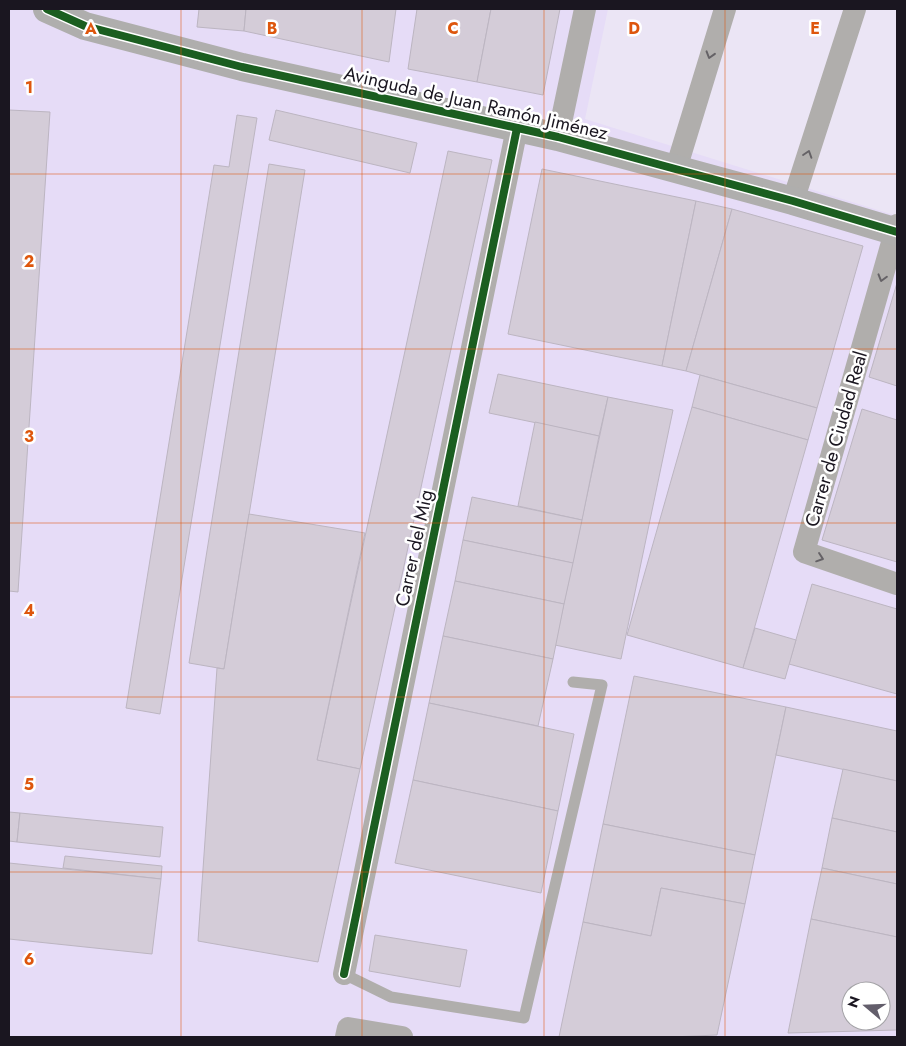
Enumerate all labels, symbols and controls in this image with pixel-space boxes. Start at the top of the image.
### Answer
text: A [84,17,97,40]
text: B [267,17,277,40]
text: C [447,17,459,40]
text: D [628,17,640,40]
text: E [810,17,820,40]
one-way arrow [706,51,716,59]
street label: Avinguda de Juan Ramón Jiménez [341,59,611,147]
text: 1 [25,76,33,99]
one-way arrow [803,151,813,159]
text: 2 [24,250,34,273]
one-way arrow [877,273,887,282]
street label: Carrer de Ciudad Real [798,348,874,530]
text: 3 [24,425,34,448]
street label: Carrer del Mig [388,487,440,609]
one-way arrow [816,552,824,562]
text: 4 [23,599,35,622]
text: 5 [24,773,34,796]
text: 6 [24,948,34,971]
north arrow [841,981,891,1031]
text: N [842,993,865,1010]

